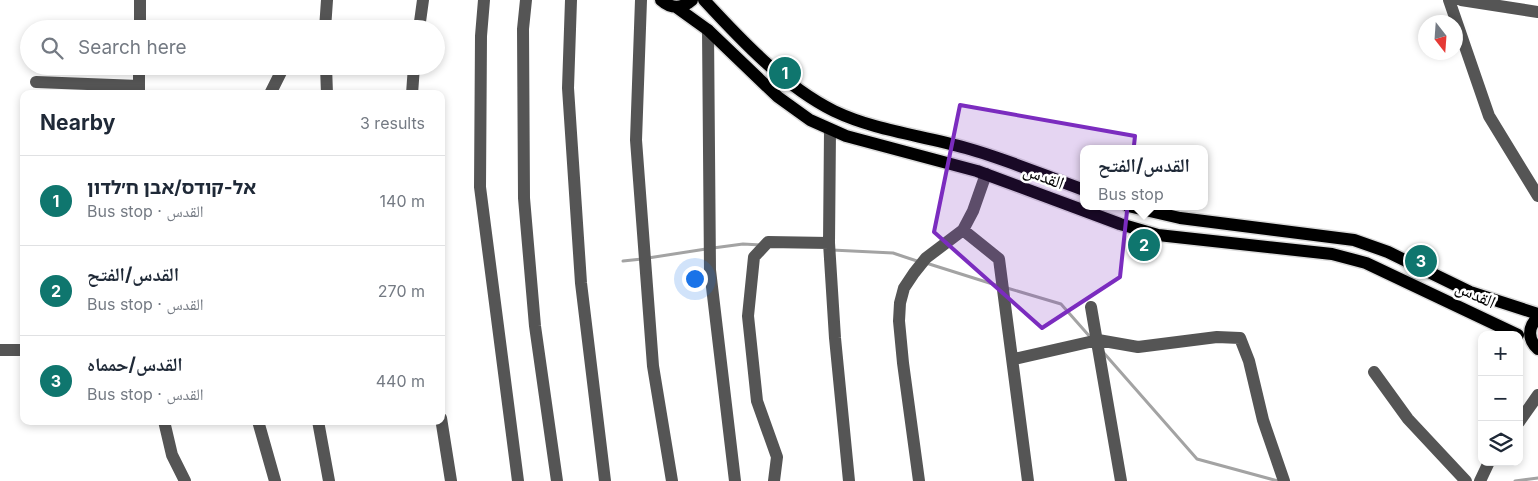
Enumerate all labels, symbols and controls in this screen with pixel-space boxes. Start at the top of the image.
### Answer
north arrow [1418,15,1463,60]
search box [20,20,445,75]
icon: search [38,34,66,62]
text: Search here [78,36,187,59]
pin: 1 [769,54,801,92]
text: Nearby [40,110,115,135]
text: 3 results [360,113,425,133]
popup [1080,145,1208,210]
text: القدس/الفتح [1098,154,1190,177]
street label: القدس [1020,159,1067,194]
text: אל-קודס/אבן ח׳לדון [87,176,256,199]
text: Bus stop [1098,184,1164,204]
text: 1 [53,191,59,211]
text: 140 m [380,191,425,211]
text: Bus stop · القدس [87,201,204,221]
pin: 2 [1128,226,1160,264]
pin: 3 [1405,242,1437,280]
text: القدس/الفتح [87,263,179,286]
your location [682,266,708,292]
street label: القدس [1452,276,1499,313]
text: 2 [51,281,61,301]
text: 270 m [378,281,425,301]
text: Bus stop · القدس [87,294,204,314]
map controls [1478,331,1523,466]
button: + [1478,331,1523,376]
text: القدس/حمماه [87,353,183,376]
text: 3 [51,371,61,391]
text: 440 m [376,371,425,391]
button: − [1478,376,1523,421]
text: Bus stop · القدس [87,384,204,404]
button: layers [1478,421,1523,466]

